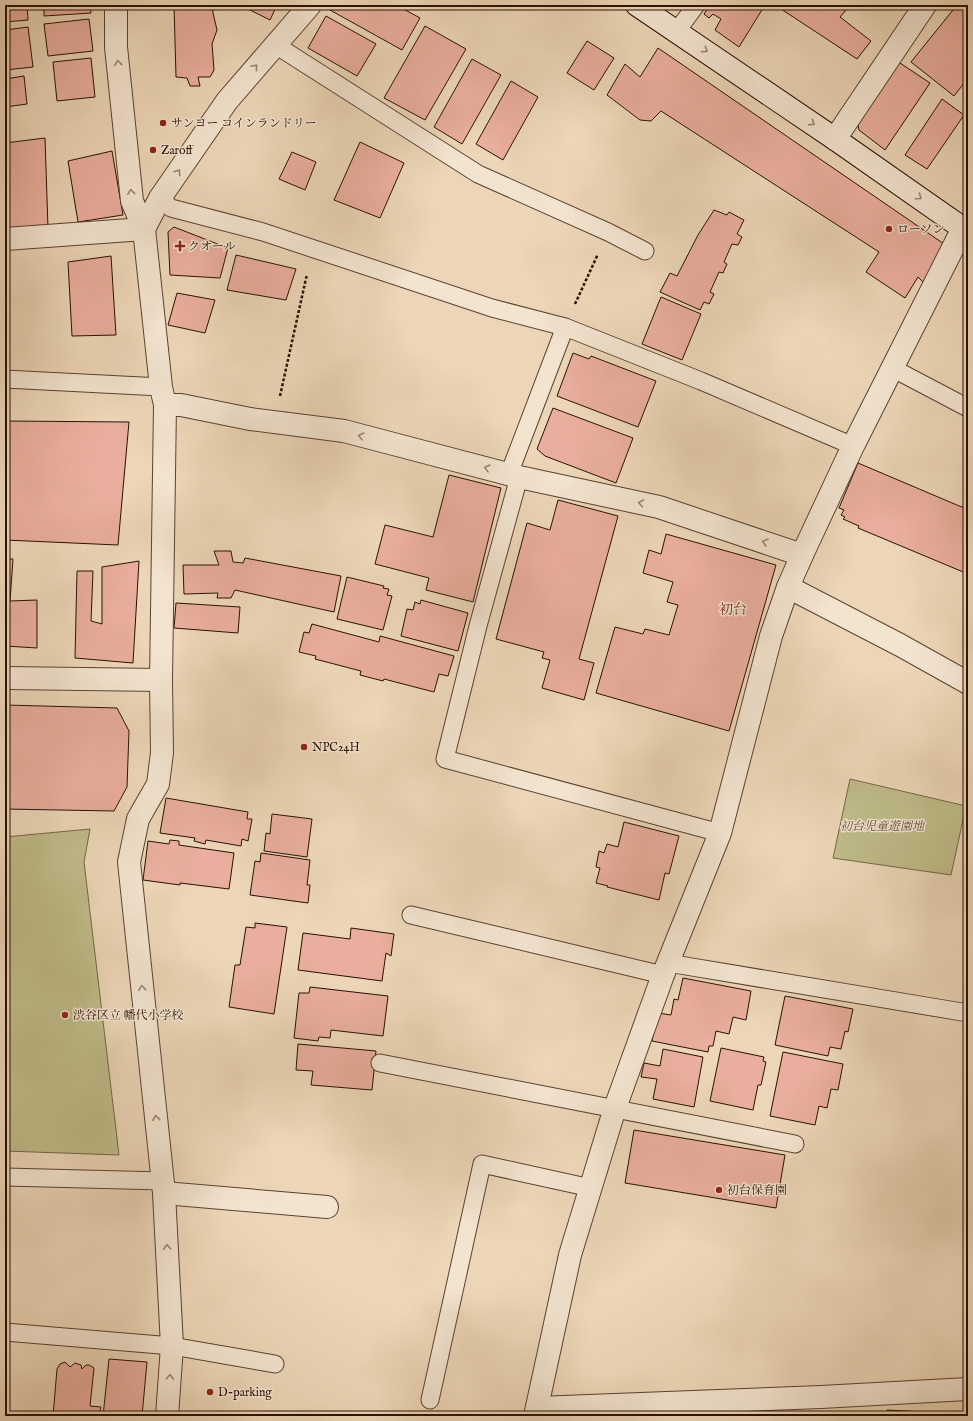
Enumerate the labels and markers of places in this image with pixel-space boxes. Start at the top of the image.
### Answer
place label: サンヨー コインランドリー [171,116,317,131]
marker: サンヨー コインランドリー [158,118,168,128]
place label: Zaroff [161,143,194,158]
marker: Zaroff [148,145,158,155]
place label: ローソン [897,222,945,237]
marker: ローソン [884,224,894,234]
place label: クオール [188,239,236,254]
marker: クオール [175,241,185,251]
place label: NPC24H [312,740,360,755]
marker: NPC24H [299,742,309,752]
place label: 渋谷区立 幡代小学校 [73,1008,184,1023]
marker: 渋谷区立 幡代小学校 [60,1010,70,1020]
place label: 初台保育園 [727,1183,787,1198]
marker: 初台保育園 [714,1185,724,1195]
place label: D-parking [218,1385,272,1401]
marker: D-parking [205,1387,215,1397]

